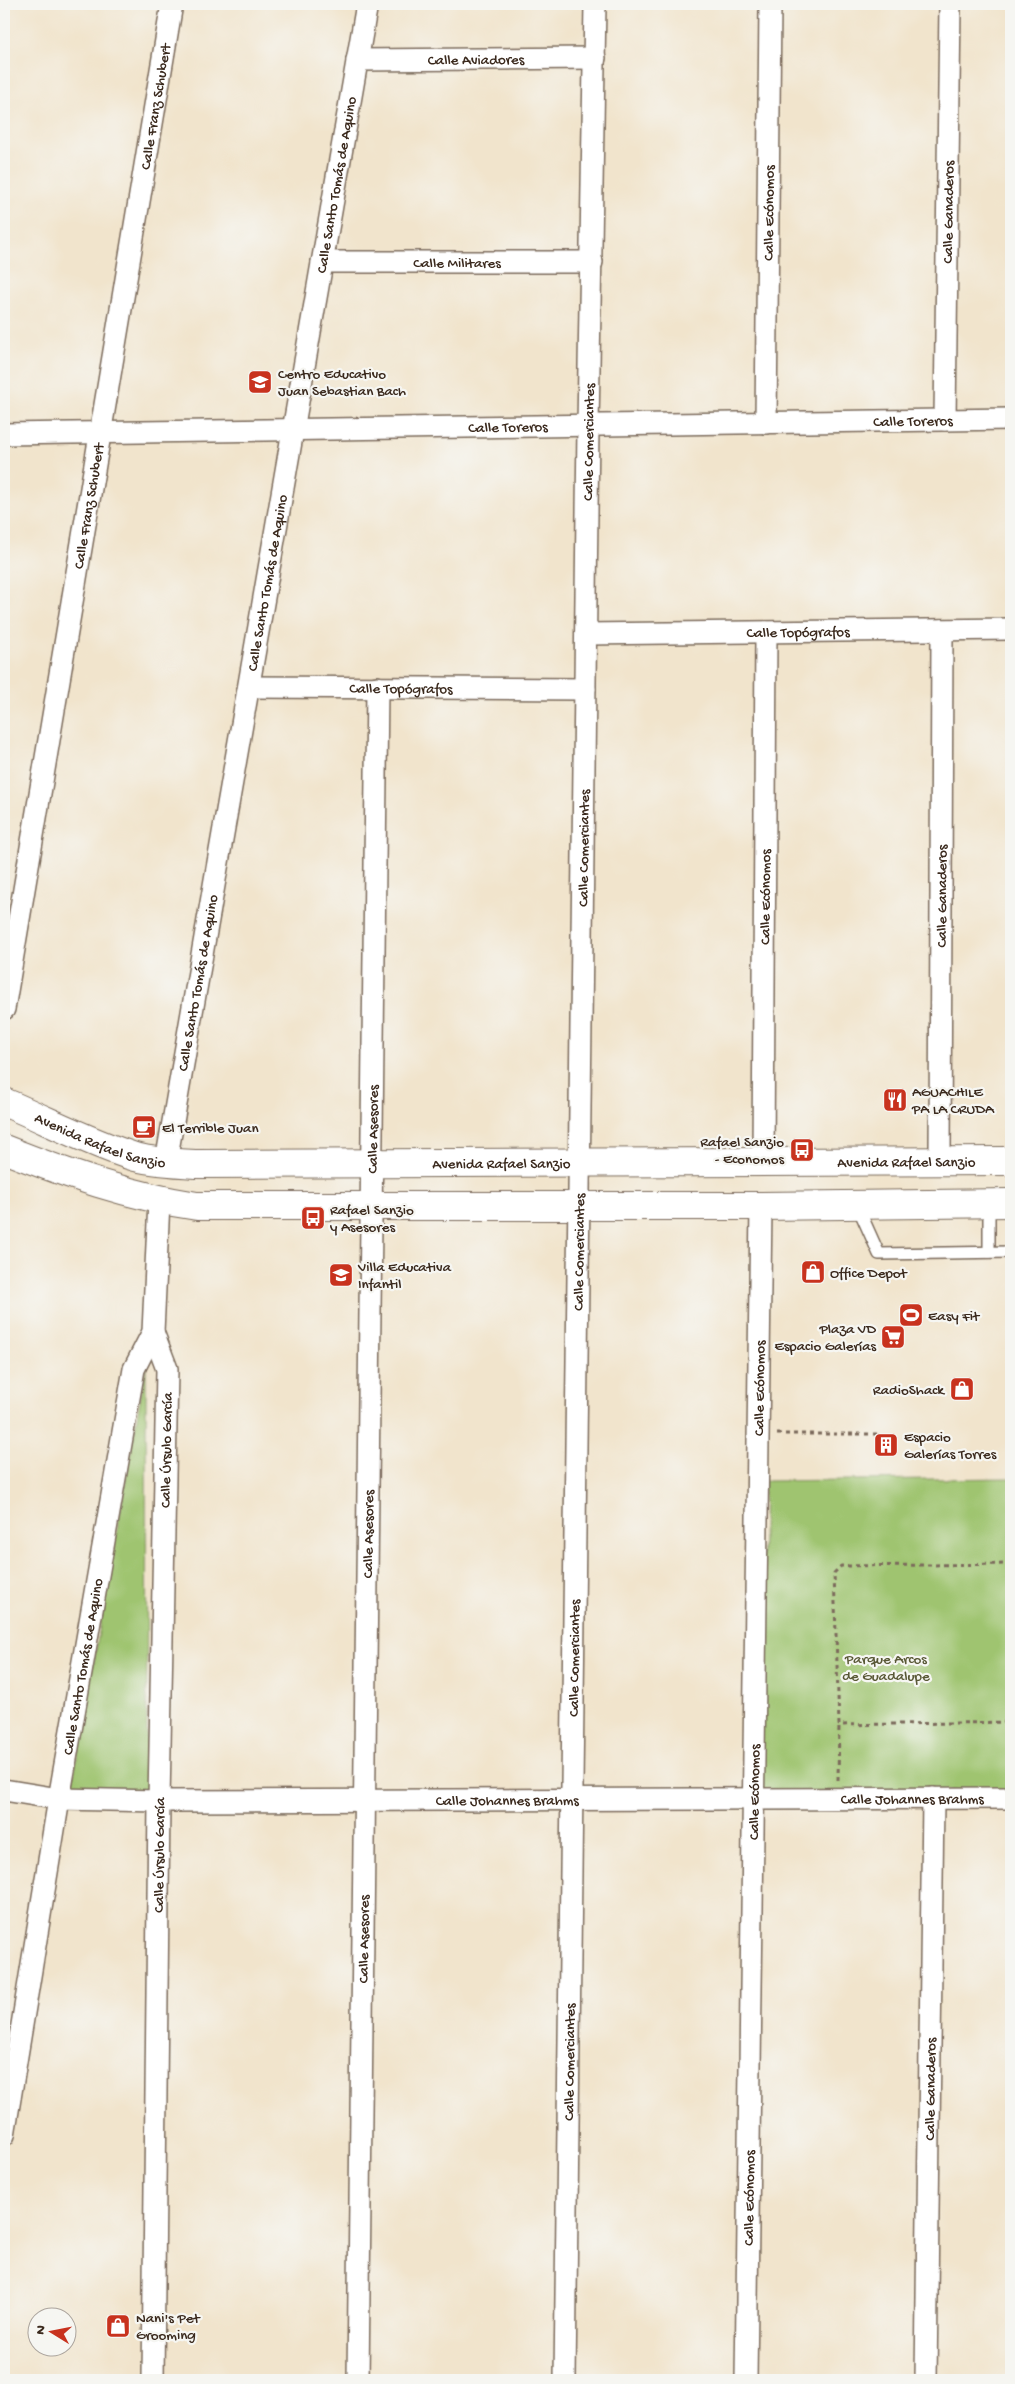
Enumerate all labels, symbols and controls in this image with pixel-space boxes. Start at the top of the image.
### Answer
street label: Calle Franz Schubert [137,41,177,171]
street label: Calle Aviadores [428,52,525,70]
street label: Calle Santo Tomás de Aquino [313,95,362,275]
street label: Calle Ganaderos [940,160,959,264]
street label: Calle Ecónomos [761,165,779,261]
street label: Calle Militares [413,255,501,273]
place label: Centro Educativo Juan Sebastian Bach [278,366,406,401]
school or university icon: Centro Educativo Juan Sebastian Bach [247,369,273,395]
street label: Calle Comerciantes [580,383,600,501]
street label: Calle Toreros [873,413,953,432]
street label: Calle Toreros [468,419,548,438]
street label: Calle Franz Schubert [71,440,110,571]
street label: Calle Santo Tomás de Aquino [244,493,293,673]
street label: Calle Topógrafos [746,624,850,643]
street label: Calle Topógrafos [349,681,453,699]
street label: Calle Comerciantes [575,789,595,907]
street label: Calle Ganaderos [934,844,952,947]
street label: Calle Ecónomos [757,849,776,945]
street label: Calle Santo Tomás de Aquino [175,893,223,1073]
street label: Calle Asesores [365,1084,384,1173]
place label: AGUACHILE PA LA CRUDA [911,1084,995,1119]
restaurant icon: AGUACHILE PA LA CRUDA [882,1087,908,1113]
street label: Avenida Rafael Sanzio [31,1110,166,1173]
cafe icon: El Terrible Juan [131,1114,157,1140]
place label: El Terrible Juan [162,1120,259,1138]
place label: Rafael Sanzio - Economos [700,1134,784,1169]
bus stop icon: Rafael Sanzio - Economos [789,1137,815,1163]
street label: Avenida Rafael Sanzio [837,1154,976,1173]
street label: Avenida Rafael Sanzio [432,1156,571,1174]
street label: Calle Comerciantes [571,1193,590,1311]
place label: Rafael Sanzio y Asesores [330,1202,414,1237]
bus stop icon: Rafael Sanzio y Asesores [300,1205,326,1231]
place label: Villa Educativa Infantil [357,1259,452,1294]
shop icon: Office Depot [800,1259,826,1285]
school or university icon: Villa Educativa Infantil [328,1262,354,1288]
place label: Office Depot [830,1265,909,1283]
sports icon: Easy Fit [898,1302,924,1328]
place label: Easy Fit [928,1308,981,1326]
place label: Plaza VD Espacio Galerías [774,1321,876,1356]
supermarket icon: Plaza VD Espacio Galerías [880,1324,906,1350]
street label: Calle Ecónomos [751,1340,770,1436]
shop icon: RadioShack [949,1376,975,1402]
place label: RadioShack [873,1382,945,1400]
street label: Calle Úrsulo García [157,1392,178,1508]
place label: Espacio Galerías Torres [904,1429,997,1464]
building icon: Espacio Galerías Torres [873,1432,899,1458]
street label: Calle Asesores [360,1489,379,1578]
street label: Calle Santo Tomás de Aquino [60,1577,108,1757]
street label: Calle Comerciantes [566,1599,585,1717]
park label: Parque Arcos de Guadalupe [842,1651,930,1686]
street label: Calle Ecónomos [746,1744,765,1840]
street label: Calle Johannes Brahms [841,1791,984,1810]
street label: Calle Johannes Brahms [436,1793,579,1811]
street label: Calle Úrsulo García [151,1797,170,1913]
street label: Calle Asesores [355,1894,374,1983]
street label: Calle Comerciantes [561,2003,580,2121]
street label: Calle Ganaderos [922,2037,941,2141]
street label: Calle Ecónomos [741,2150,760,2246]
north arrow [28,2306,78,2356]
place label: Nani's Pet Grooming [136,2310,201,2345]
shop icon: Nani's Pet Grooming [105,2313,131,2339]
text: N [32,2324,51,2336]

